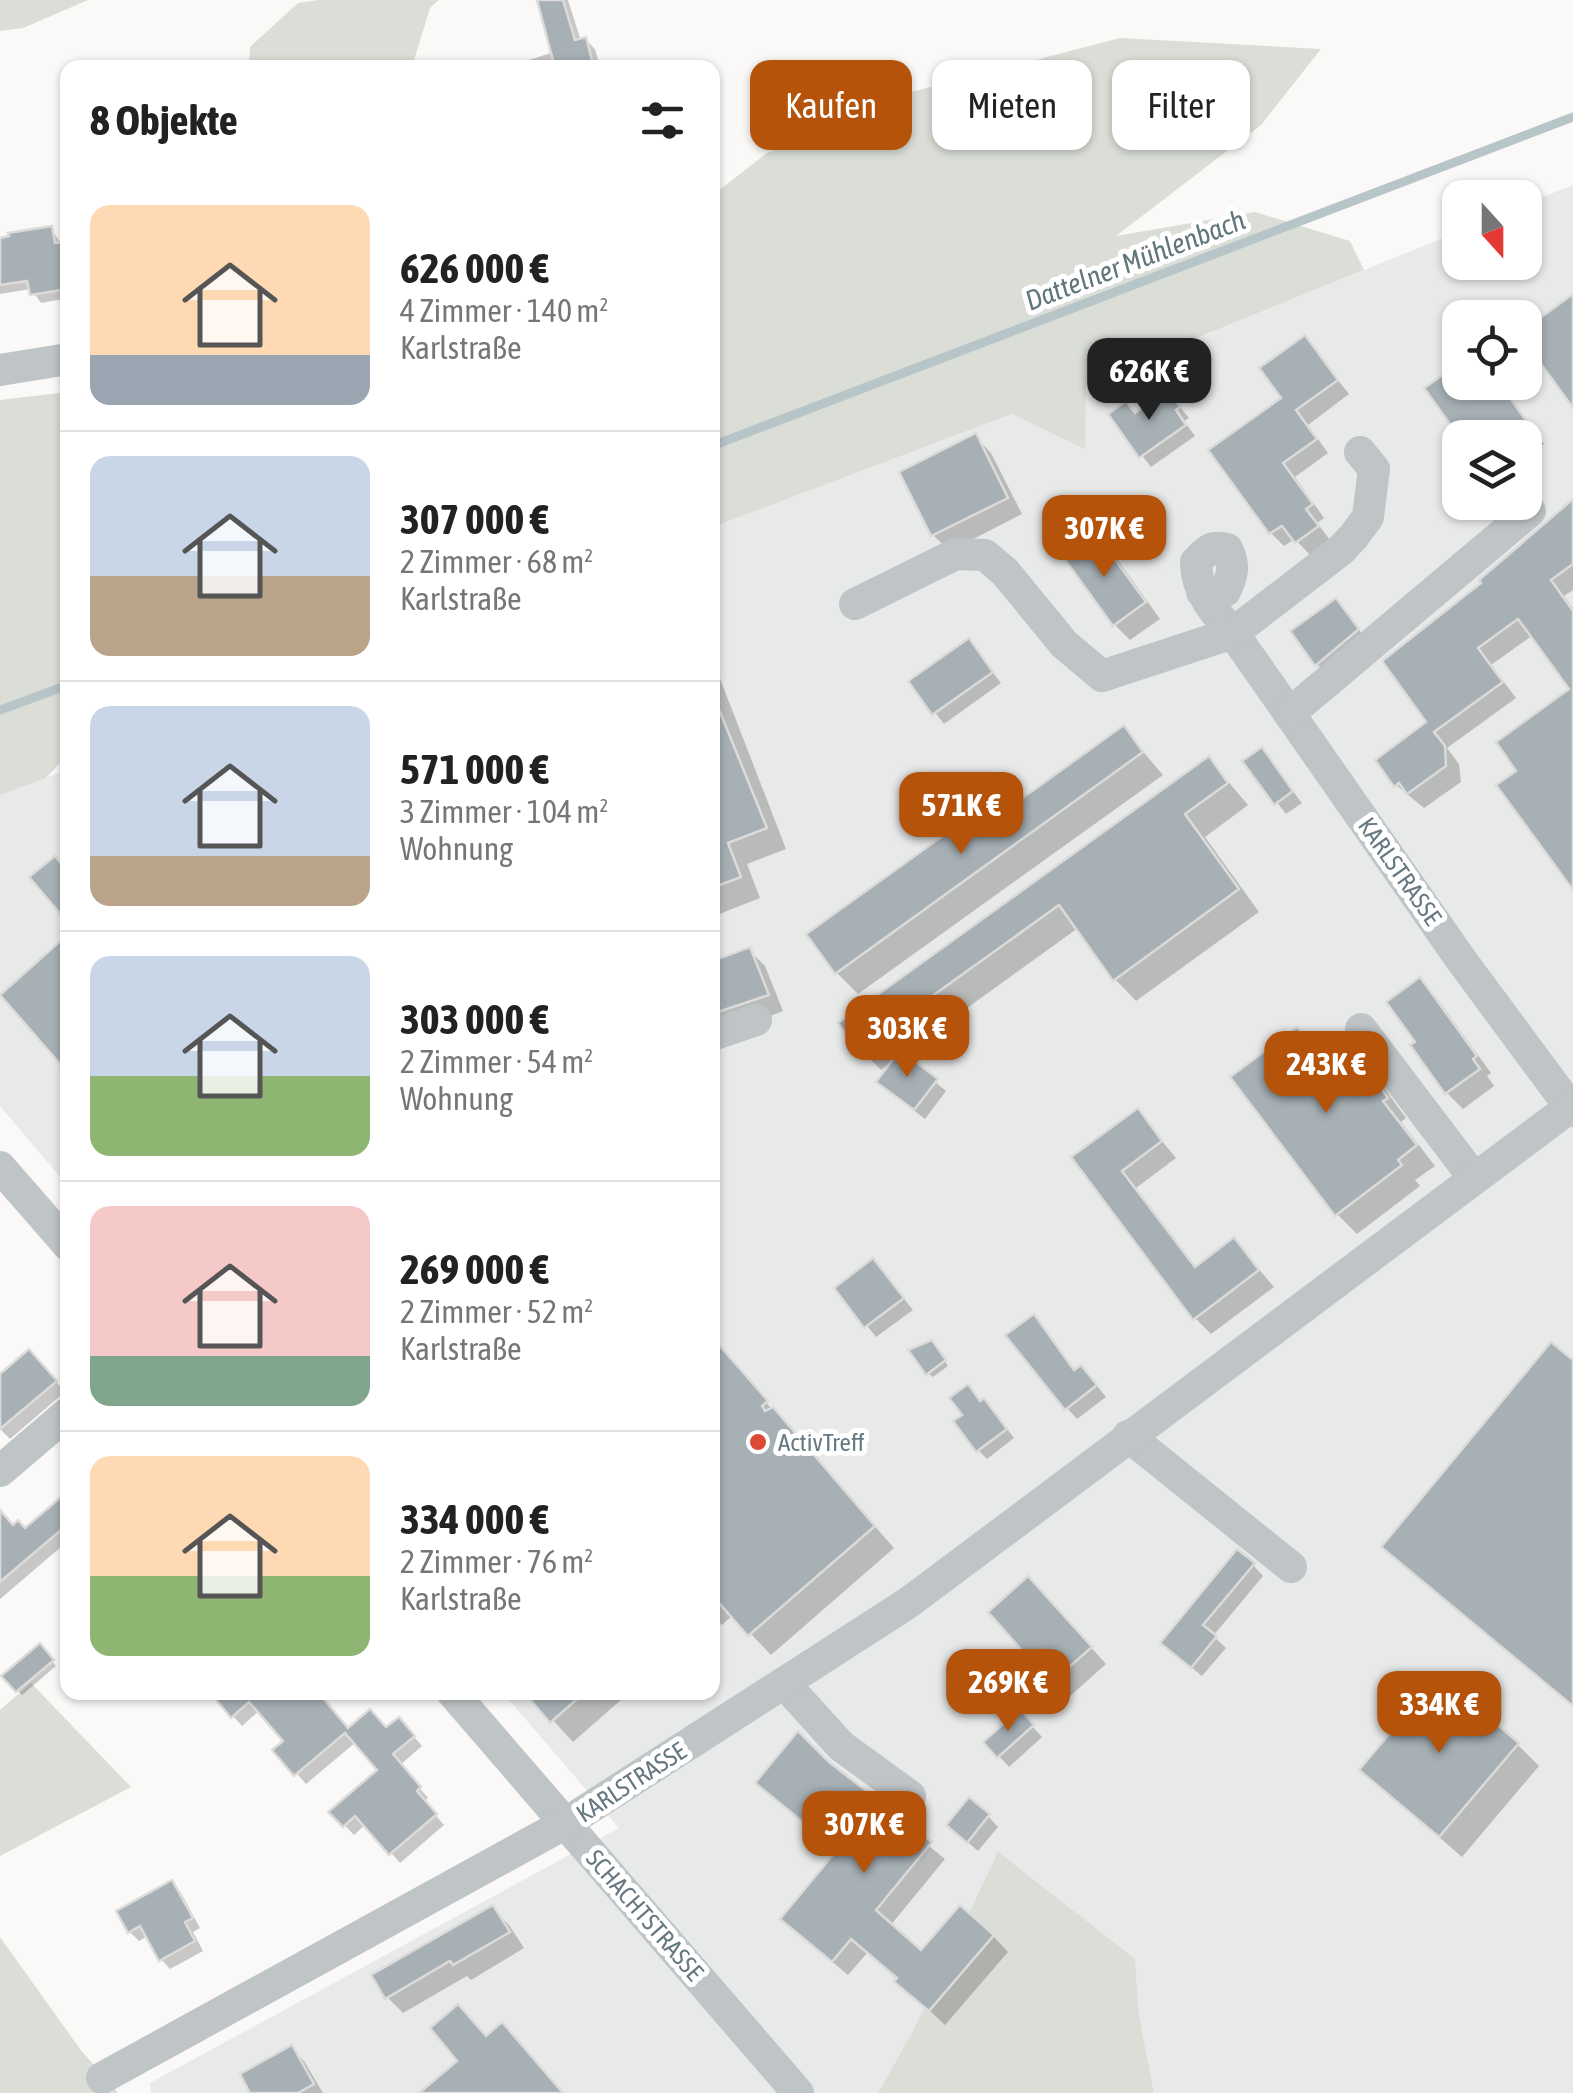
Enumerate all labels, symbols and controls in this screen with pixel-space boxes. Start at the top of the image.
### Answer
chip: Kaufen [750,60,912,150]
chip: Mieten [932,60,1092,150]
chip: Filter [1112,60,1250,150]
icon: filters [635,93,690,148]
text: 8 Objekte [90,96,238,144]
north arrow [1442,180,1542,280]
map controls [1442,180,1542,520]
water label: Dattelner Mühlenbach [1021,203,1250,317]
text: 626 000 € [400,244,549,292]
icon: home [170,245,290,365]
text: 4 Zimmer · 140 m² [400,292,608,329]
button: locate [1442,300,1542,400]
text: Karlstraße [400,329,522,366]
pin: 626K € [1068,338,1230,423]
text: 626K € [1109,352,1189,389]
button: layers [1442,420,1542,520]
text: 307 000 € [400,495,549,543]
pin: 307K € [1023,495,1185,580]
icon: home [170,496,290,616]
text: 307K € [1064,509,1144,546]
text: 2 Zimmer · 68 m² [400,543,593,580]
text: Karlstraße [400,580,522,617]
text: 571 000 € [400,745,549,793]
icon: home [170,746,290,866]
pin: 571K € [880,772,1042,857]
text: 571K € [921,786,1001,823]
text: 3 Zimmer · 104 m² [400,793,608,830]
street label: KARLSTRASSE [1353,812,1447,930]
text: Wohnung [400,830,513,867]
text: 303 000 € [400,995,549,1043]
pin: 303K € [826,995,988,1080]
icon: home [170,996,290,1116]
text: 303K € [867,1009,947,1046]
pin: 243K € [1245,1031,1407,1116]
text: 2 Zimmer · 54 m² [400,1043,593,1080]
text: 243K € [1286,1045,1366,1082]
text: Wohnung [400,1080,513,1117]
text: 269 000 € [400,1245,549,1293]
icon: home [170,1246,290,1366]
text: 2 Zimmer · 52 m² [400,1293,593,1330]
text: Karlstraße [400,1330,522,1367]
place label: ActivTreff [778,1428,865,1456]
marker: ActivTreff [747,1431,769,1453]
text: 334 000 € [400,1495,549,1543]
icon: home [170,1496,290,1616]
text: 2 Zimmer · 76 m² [400,1543,593,1580]
text: Karlstraße [400,1580,522,1617]
pin: 269K € [927,1649,1089,1734]
text: 269K € [968,1663,1048,1700]
pin: 334K € [1358,1671,1520,1756]
text: 334K € [1399,1685,1479,1722]
street label: KARLSTRASSE [571,1736,691,1828]
pin: 307K € [783,1791,945,1876]
text: 307K € [824,1805,904,1842]
street label: SCHACHTSTRASSE [581,1844,709,1986]

